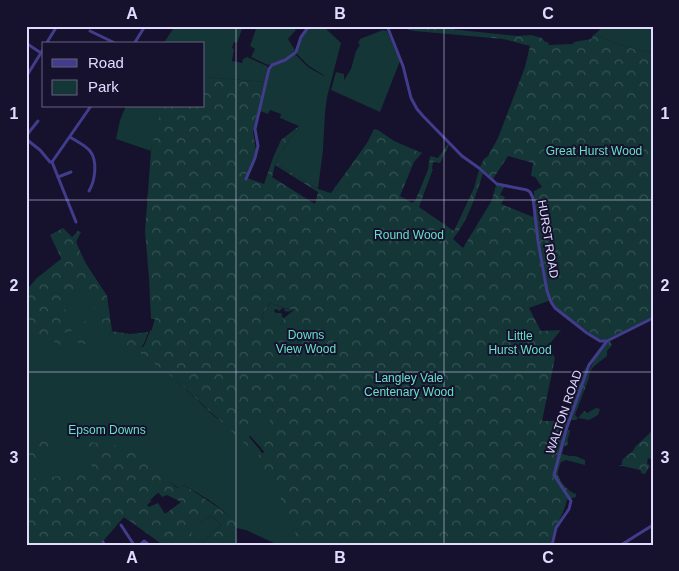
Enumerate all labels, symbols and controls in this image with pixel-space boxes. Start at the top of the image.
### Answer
text: A [126,5,138,22]
text: B [334,5,346,22]
text: C [542,5,554,22]
legend [42,42,205,108]
text: Road [88,54,124,71]
text: Park [88,78,119,95]
text: 1 [10,105,19,122]
text: 1 [661,105,670,122]
park label: Great Hurst Wood [546,144,642,158]
street label: HURST ROAD [535,199,561,279]
park label: Round Wood [374,228,444,242]
text: 2 [10,277,19,294]
text: 2 [661,277,670,294]
park label: Downs View Wood [276,328,336,356]
park label: Little Hurst Wood [488,329,552,357]
street label: WALTON ROAD [543,368,585,456]
park label: Langley Vale Centenary Wood [364,371,454,399]
park label: Epsom Downs [68,423,146,437]
text: 3 [10,449,19,466]
text: 3 [661,449,670,466]
text: A [126,549,138,566]
text: B [334,549,346,566]
text: C [542,549,554,566]

